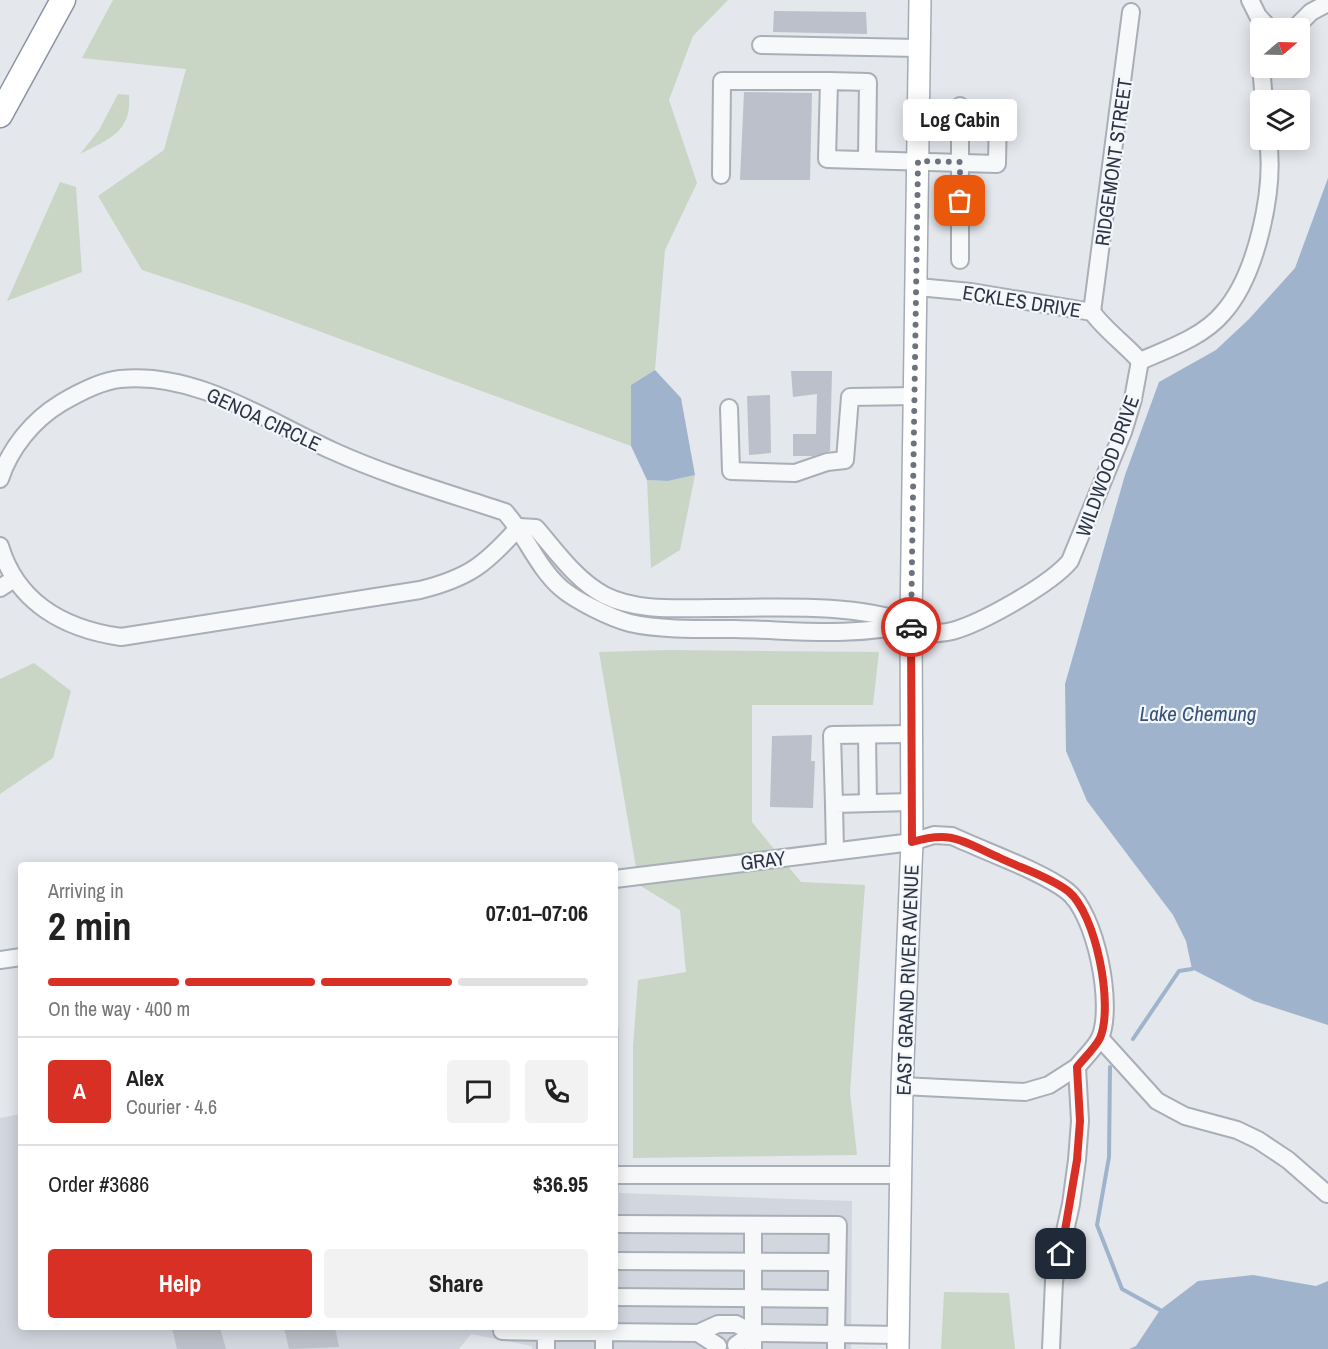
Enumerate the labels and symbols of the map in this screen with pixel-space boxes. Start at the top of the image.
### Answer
north arrow [1250,18,1310,78]
street label: RIDGEMONT STREET [1088,76,1138,248]
callout: Log Cabin [903,99,1017,141]
pin [934,175,985,226]
street label: ECKLES DRIVE [961,278,1083,324]
street label: GENOA CIRCLE [203,381,325,457]
street label: WILDWOOD DRIVE [1069,392,1145,540]
courier [881,597,941,657]
water label: Lake Chemung [1140,699,1257,728]
street label: GRAY [739,844,787,876]
street label: EAST GRAND RIVER AVENUE [889,864,925,1096]
pin [1035,1228,1086,1279]

